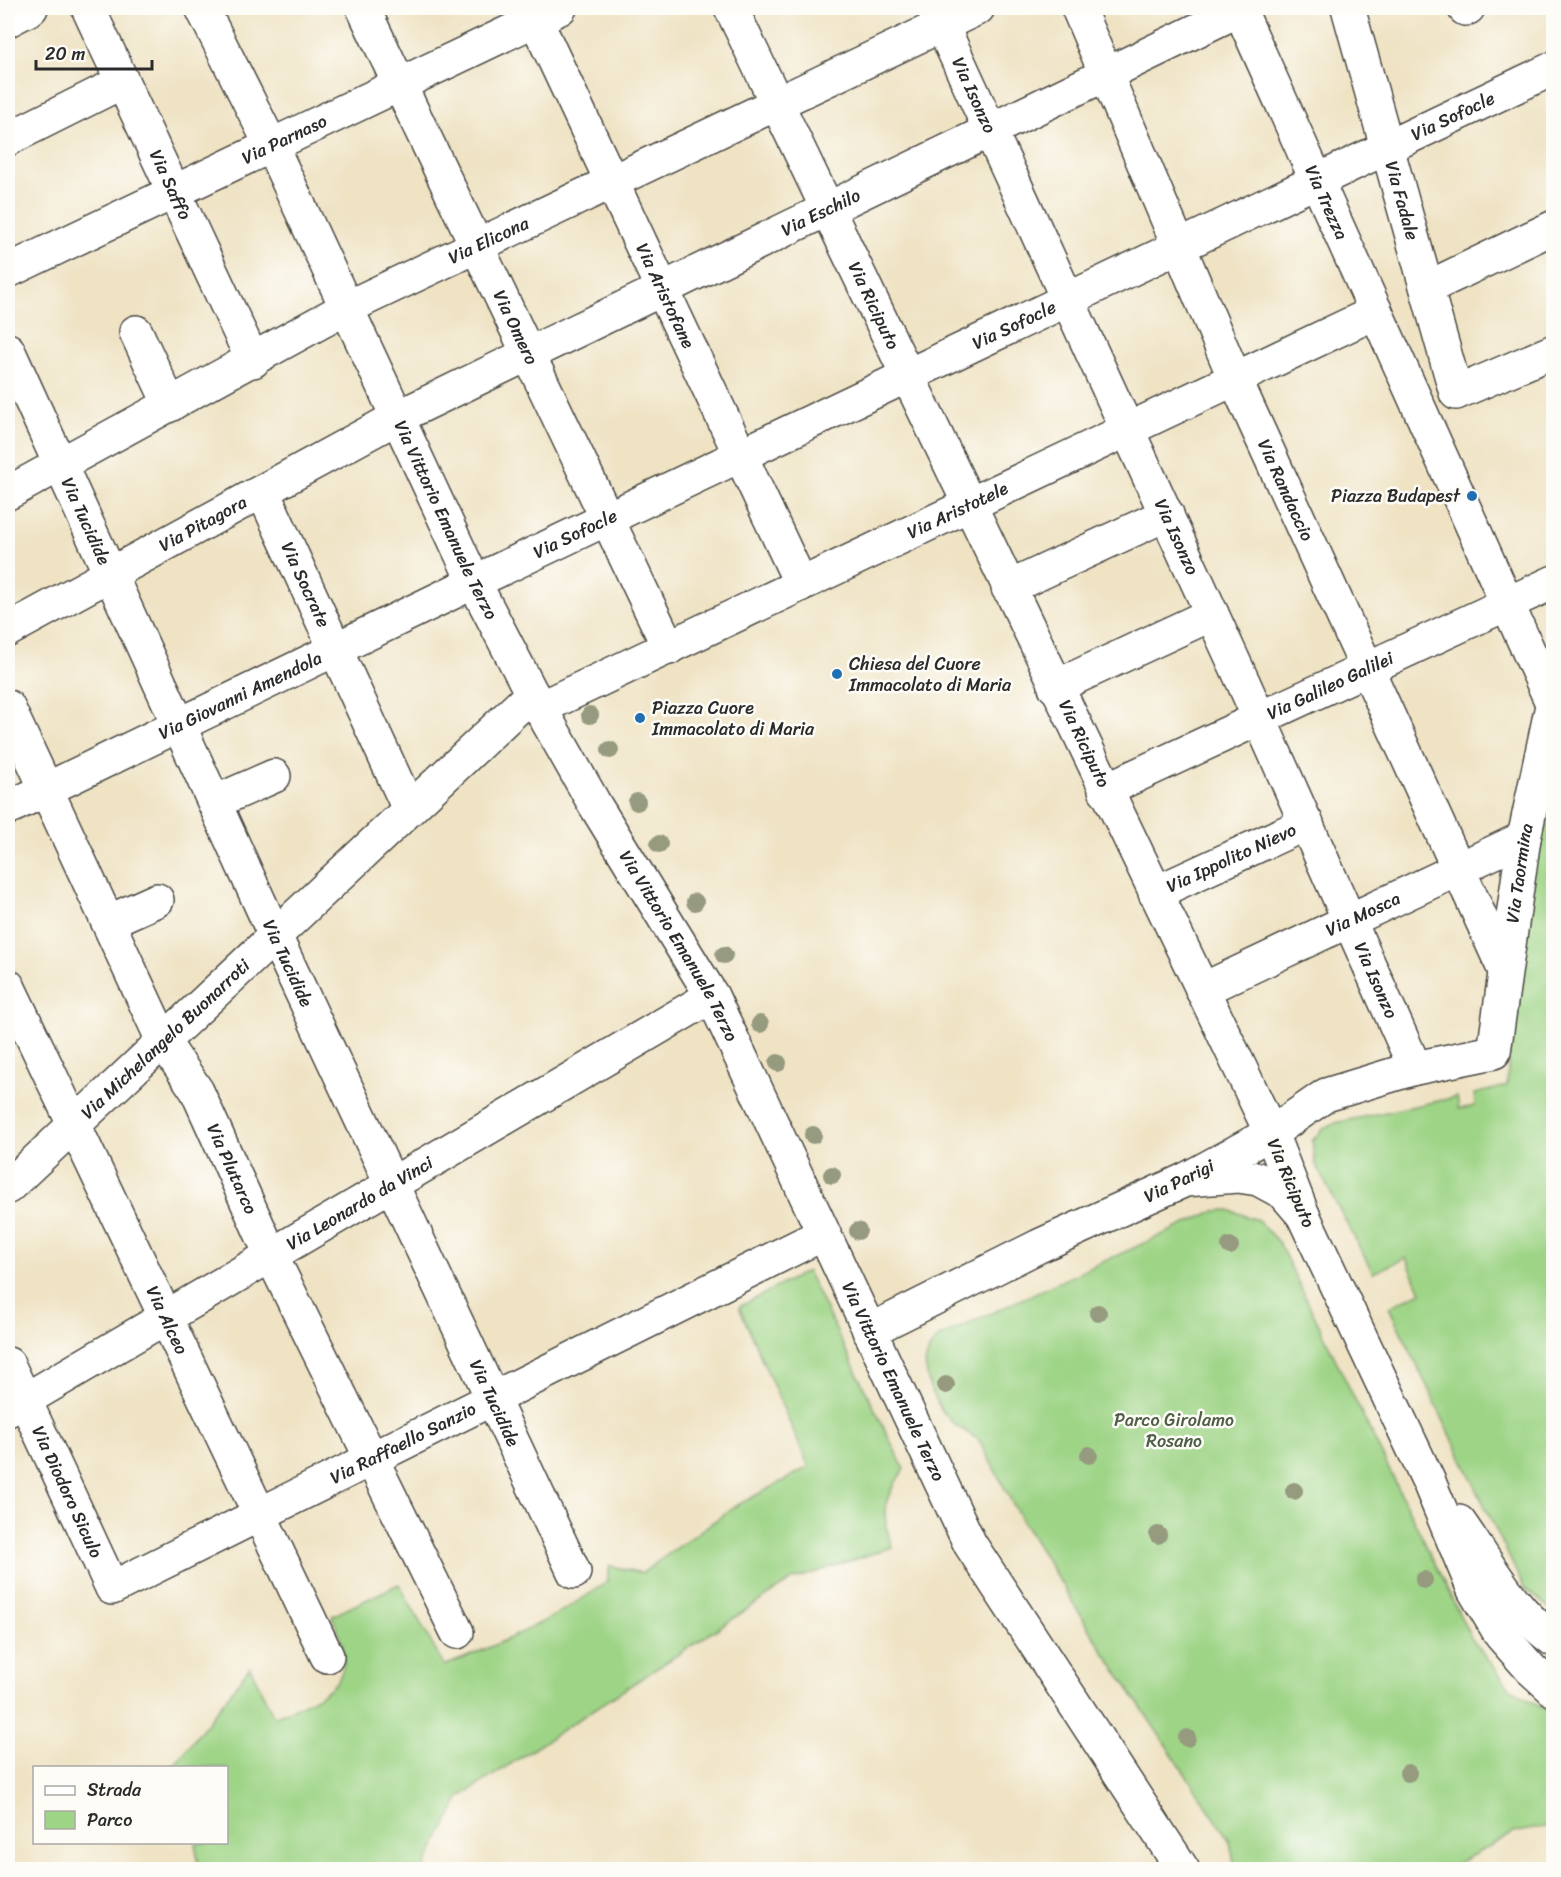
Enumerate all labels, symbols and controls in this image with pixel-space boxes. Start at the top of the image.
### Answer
scale bar [36,33,152,71]
text: 20 m [45,38,85,70]
street label: Via Isonzo [943,52,1005,139]
street label: Via Sofocle [1405,82,1500,150]
street label: Via Parnaso [236,105,333,174]
street label: Via Saffo [140,144,201,225]
street label: Via Fadale [1376,157,1428,244]
street label: Via Trezza [1296,159,1357,245]
street label: Via Eschilo [775,179,866,245]
street label: Via Elicona [443,207,535,273]
street label: Via Aristofane [627,237,704,354]
street label: Via Riciputo [839,256,909,355]
street label: Via Omero [484,284,547,370]
street label: Via Sofocle [966,291,1062,359]
street label: Via Vittorio Emanuele Terzo [385,415,507,625]
street label: Via Randaccio [1248,434,1323,547]
street label: Via Tucidide [52,472,120,571]
street label: Via Aristotele [901,472,1014,548]
place label: Piazza Budapest [1331,480,1461,512]
street label: Via Pitagora [153,486,253,561]
marker: Piazza Budapest [1465,489,1479,503]
street label: Via Isonzo [1145,493,1208,581]
street label: Via Sofocle [528,500,623,568]
street label: Via Socrate [272,536,339,633]
street label: Via Giovanni Amendola [153,642,328,749]
street label: Via Galileo Galilei [1261,642,1400,729]
place label: Chiesa del Cuore Immacolato di Maria [848,648,1012,701]
marker: Chiesa del Cuore Immacolato di Maria [830,667,844,681]
place label: Piazza Cuore Immacolato di Maria [651,692,815,745]
street label: Via Riciputo [1049,694,1119,793]
marker: Piazza Cuore Immacolato di Maria [633,711,647,725]
street label: Via Ippolito Nievo [1161,814,1302,902]
street label: Via Taormina [1496,820,1543,925]
street label: Via Vittorio Emanuele Terzo [610,844,747,1047]
street label: Via Mosca [1320,882,1406,946]
street label: Via Tucidide [253,914,322,1013]
street label: Via Isonzo [1345,937,1407,1024]
street label: Via Michelangelo Buonarroti [73,950,258,1127]
street label: Via Plutarco [198,1118,267,1220]
street label: Via Riciputo [1258,1133,1324,1233]
street label: Via Leonardo da Vinci [280,1147,440,1259]
street label: Via Parigi [1138,1150,1221,1212]
street label: Via Vittorio Emanuele Terzo [833,1276,954,1487]
street label: Via Alceo [137,1280,197,1360]
street label: Via Tucidide [460,1354,529,1452]
street label: Via Raffaello Sanzio [324,1393,482,1493]
park label: Parco Girolamo Rosano [1114,1404,1234,1457]
street label: Via Diodoro Siculo [23,1420,112,1564]
legend [33,1766,228,1844]
text: Strada [87,1774,142,1806]
text: Parco [87,1804,132,1836]

